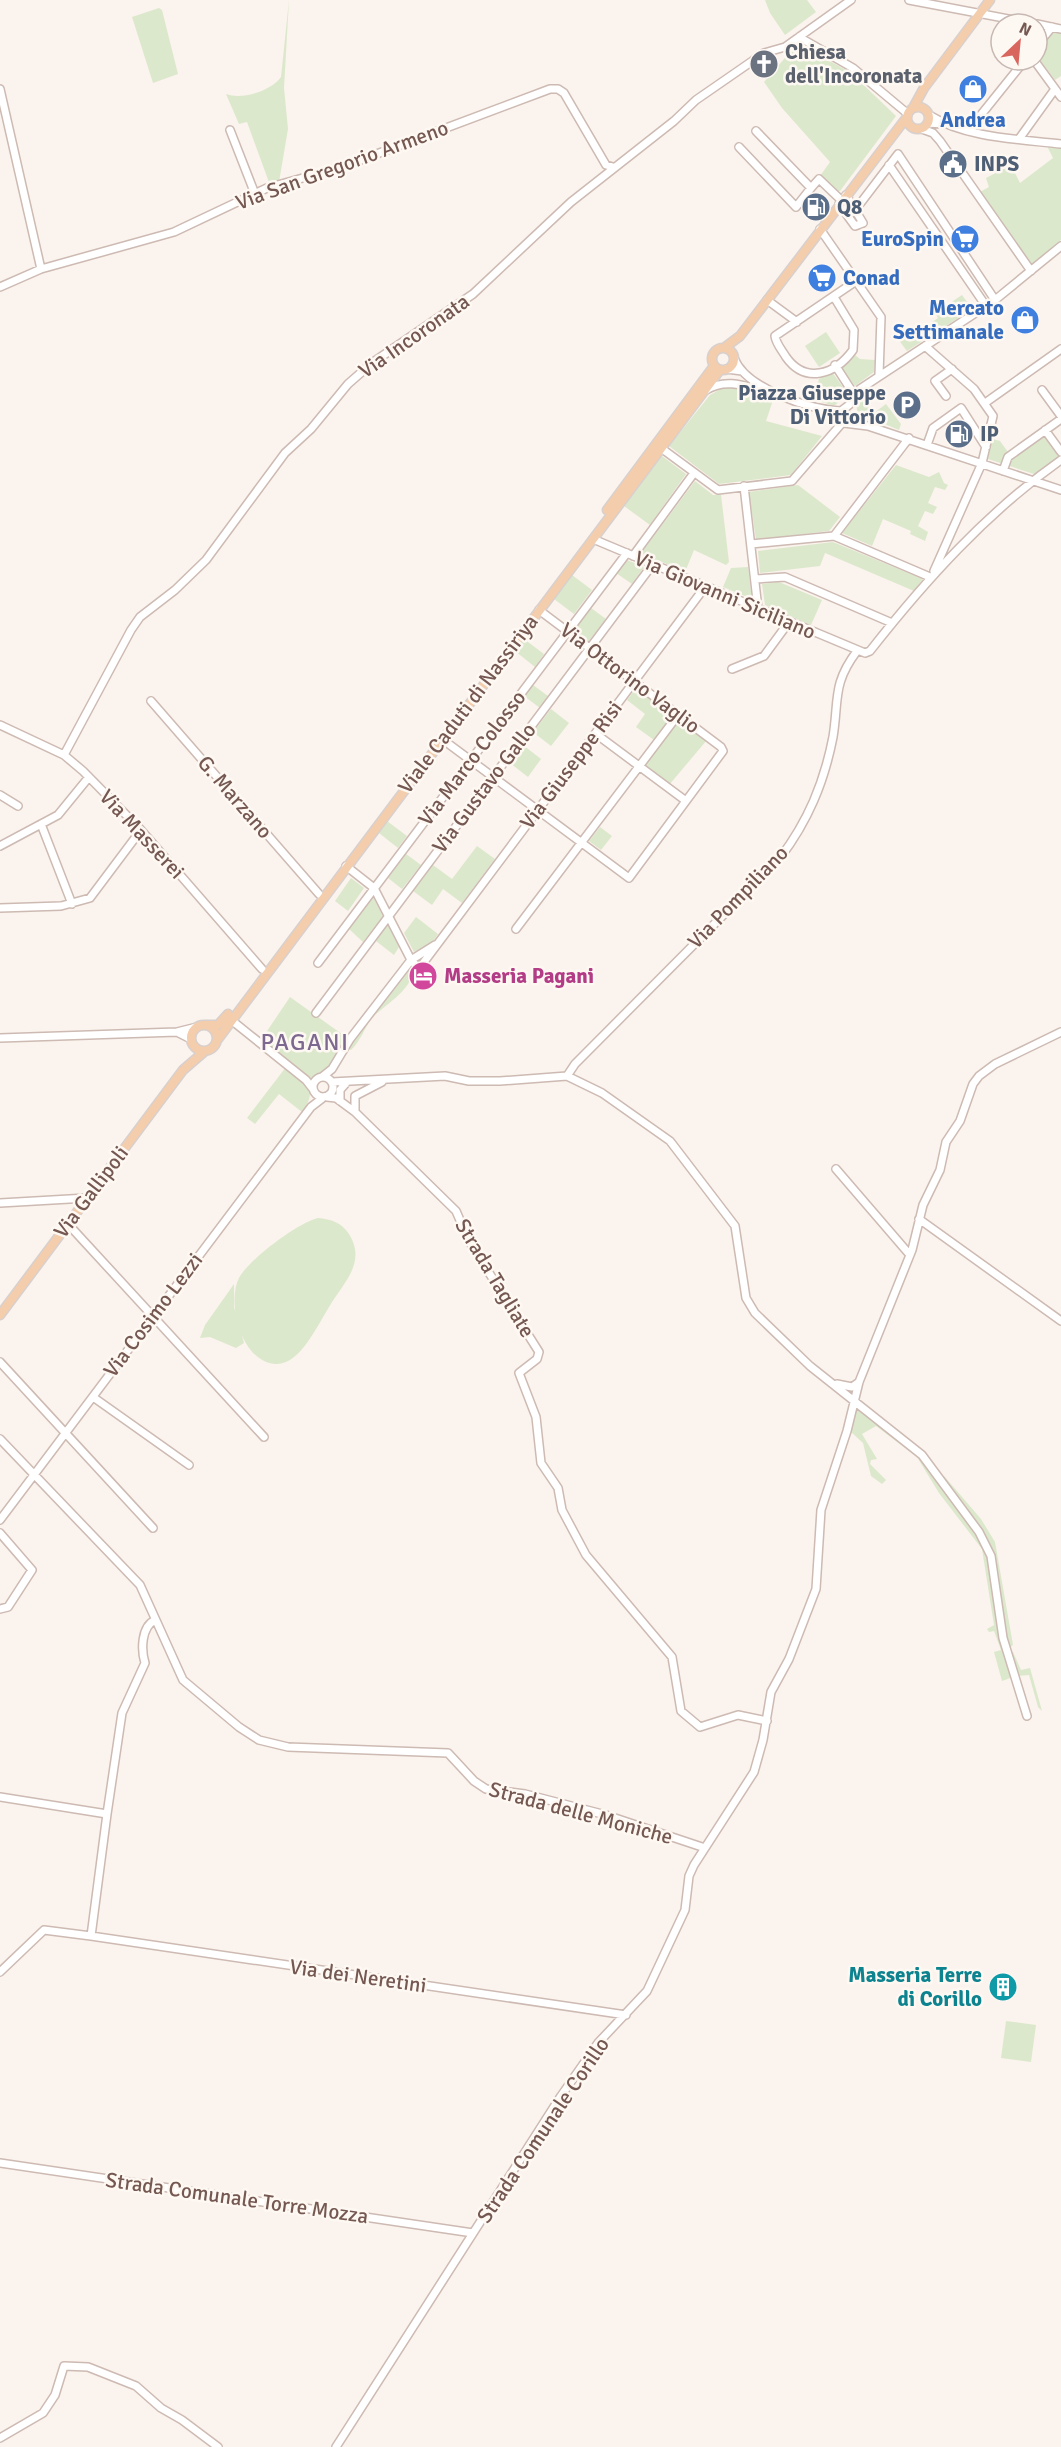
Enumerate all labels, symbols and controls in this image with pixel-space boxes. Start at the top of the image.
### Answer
north arrow [989,12,1049,72]
text: N [1016,18,1035,41]
place label: Chiesa dell'Incoronata [785,39,923,89]
church icon: Chiesa dell'Incoronata [748,48,780,80]
shop icon: Andrea [957,73,989,105]
place label: Andrea [940,107,1006,133]
street label: Via San Gregorio Armeno [232,114,452,216]
public building icon: INPS [937,148,969,180]
place label: INPS [974,151,1020,177]
fuel station icon: Q8 [800,191,832,223]
place label: Q8 [837,194,862,220]
supermarket icon: EuroSpin [949,223,981,255]
place label: EuroSpin [861,226,944,252]
supermarket icon: Conad [806,262,838,294]
place label: Conad [843,265,900,291]
street label: Via Incoronata [354,288,474,384]
place label: Mercato Settimanale [893,295,1004,345]
shop icon: Mercato Settimanale [1009,304,1041,336]
place label: Piazza Giuseppe Di Vittorio [738,380,886,430]
parking icon: Piazza Giuseppe Di Vittorio [891,389,923,421]
fuel station icon: IP [943,418,975,450]
place label: IP [980,421,999,447]
street label: Via Giovanni Siciliano [631,545,819,645]
street label: Viale Caduti di Nassiriya [392,609,544,799]
street label: Via Ottorino Vaglio [555,617,705,739]
street label: Via Marco Colosso [413,685,531,831]
street label: Via Giuseppe Risi [514,696,628,834]
street label: Via Gustavo Gallo [426,718,542,858]
street label: G. Marzano [192,750,278,844]
street label: Via Masserei [94,784,190,884]
street label: Via Pompiliano [682,840,794,954]
hotel icon: Masseria Pagani [407,960,439,992]
place label: Masseria Pagani [444,963,594,989]
district label: PAGANI [261,1027,349,1057]
street label: Via Gallipoli [48,1141,134,1243]
street label: Strada Tagliate [449,1214,541,1342]
street label: Via Cosimo Lezzi [98,1248,208,1382]
street label: Strada delle Moniche [486,1776,676,1850]
street label: Via dei Neretini [288,1954,428,1998]
place label: Masseria Terre di Corillo [848,1962,982,2012]
building icon: Masseria Terre di Corillo [987,1971,1019,2003]
street label: Strada Comunale Corillo [471,2032,615,2228]
street label: Strada Comunale Torre Mozza [104,2167,370,2229]

